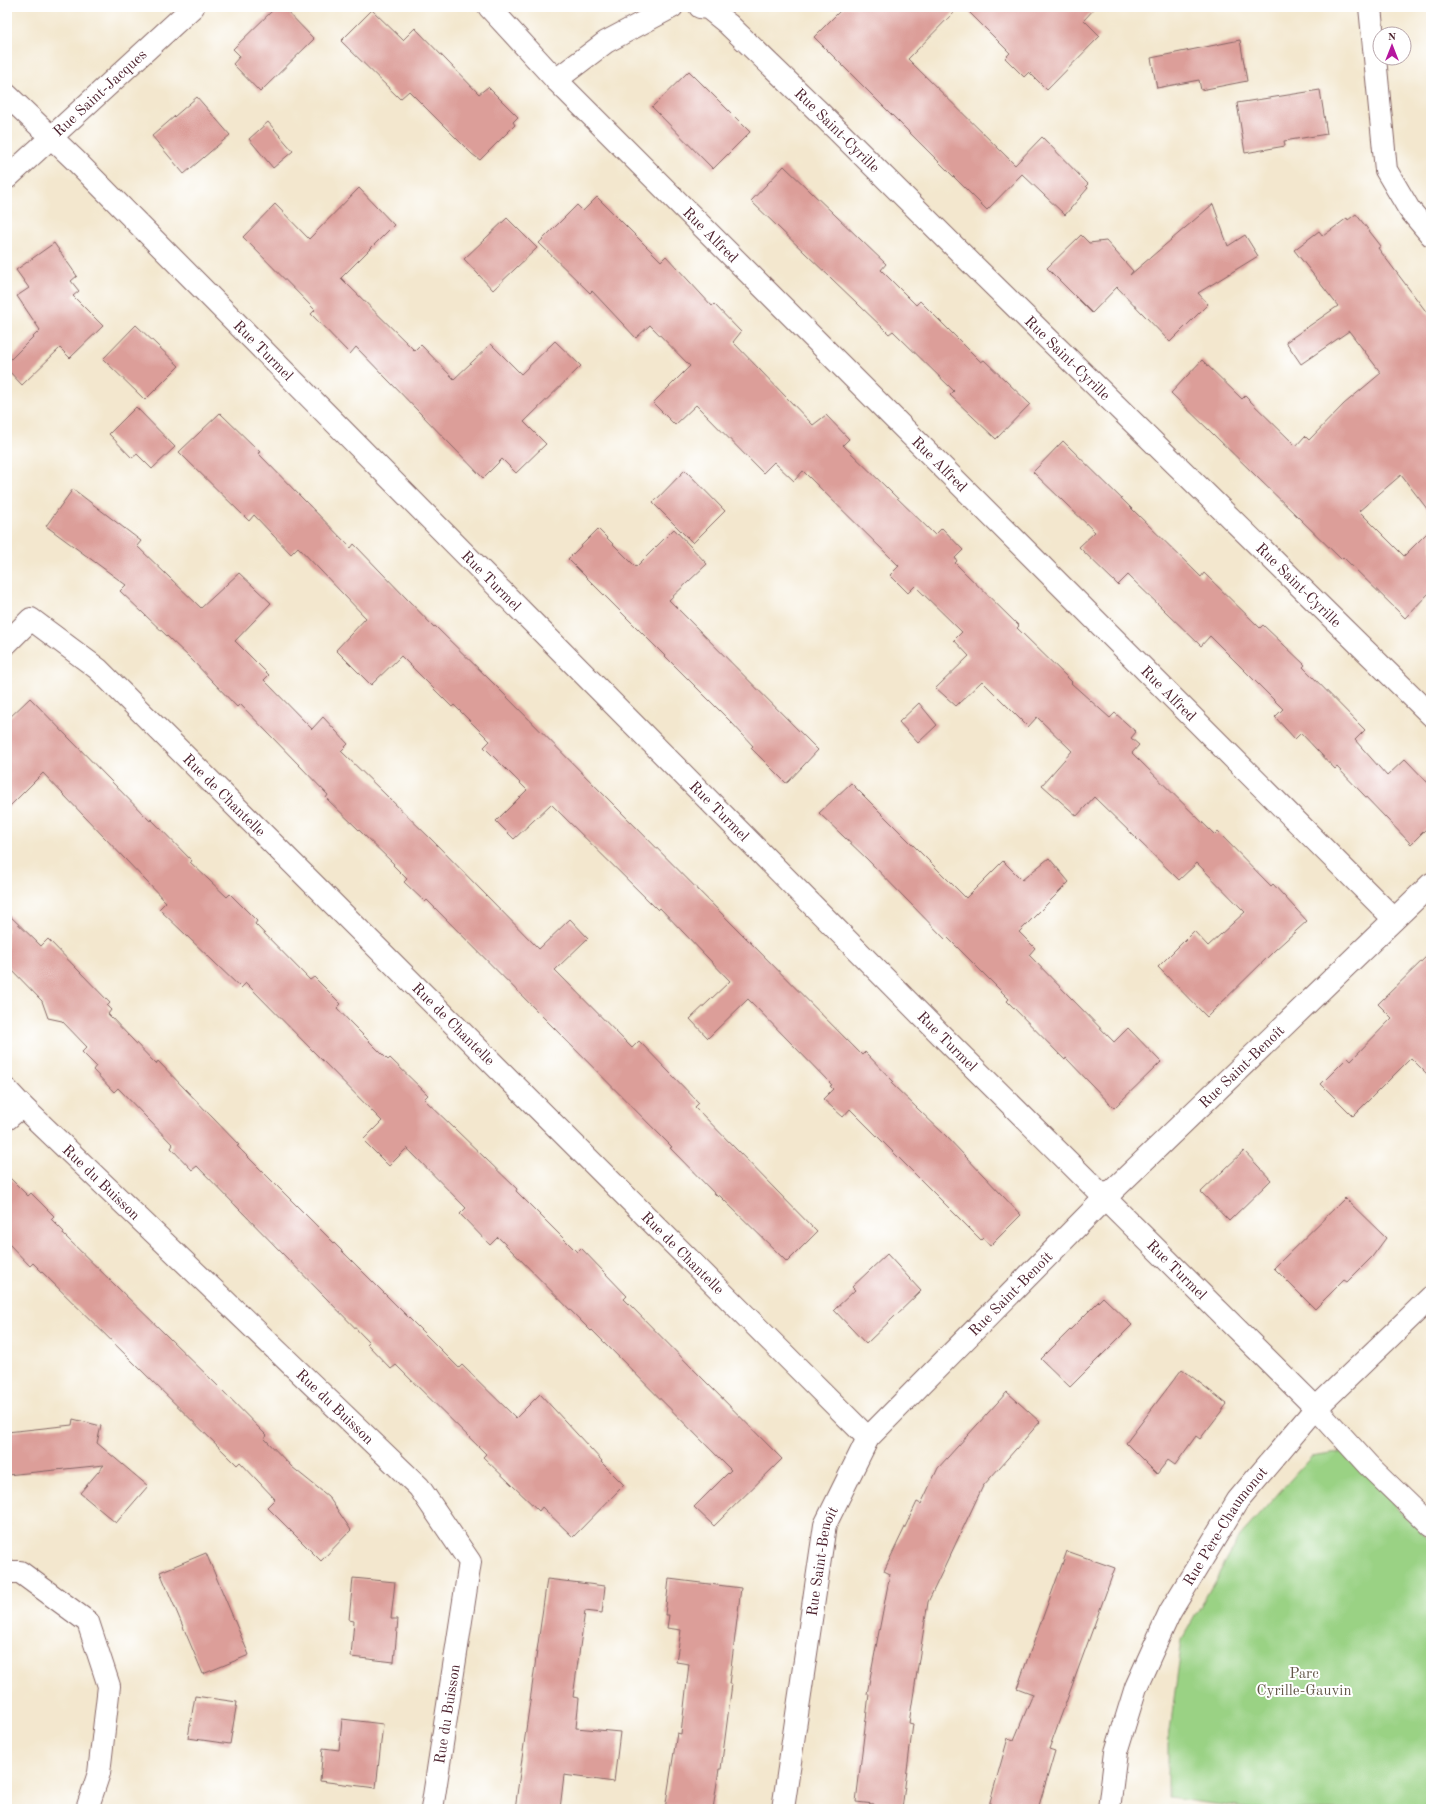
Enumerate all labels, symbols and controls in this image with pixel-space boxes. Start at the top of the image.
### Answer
north arrow [1372,26,1412,66]
text: N [1388,32,1397,43]
street label: Rue Saint-Jacques [51,47,150,140]
street label: Rue Saint-Cyrille [791,86,882,176]
street label: Rue Alfred [679,205,740,267]
street label: Rue Saint-Cyrille [1021,314,1112,404]
street label: Rue Turmel [230,319,295,384]
street label: Rue Alfred [908,435,969,496]
street label: Rue Saint-Cyrille [1252,541,1343,631]
street label: Rue Turmel [458,549,523,615]
street label: Rue Alfred [1137,664,1198,725]
street label: Rue de Chantelle [179,752,267,840]
street label: Rue Turmel [686,779,751,845]
street label: Rue de Chantelle [408,981,497,1069]
street label: Rue Turmel [914,1009,979,1075]
street label: Rue Saint-Benoît [1197,1023,1288,1112]
street label: Rue du Buisson [59,1143,142,1224]
street label: Rue de Chantelle [638,1210,726,1298]
street label: Rue Turmel [1143,1238,1209,1303]
street label: Rue Saint-Benoît [967,1250,1056,1340]
street label: Rue du Buisson [293,1367,376,1448]
street label: Rue Père-Chaumonot [1182,1465,1271,1589]
street label: Rue Saint-Benoît [806,1505,842,1617]
street label: Rue du Buisson [433,1663,464,1765]
park label: Parc Cyrille-Gauvin [1256,1667,1352,1699]

